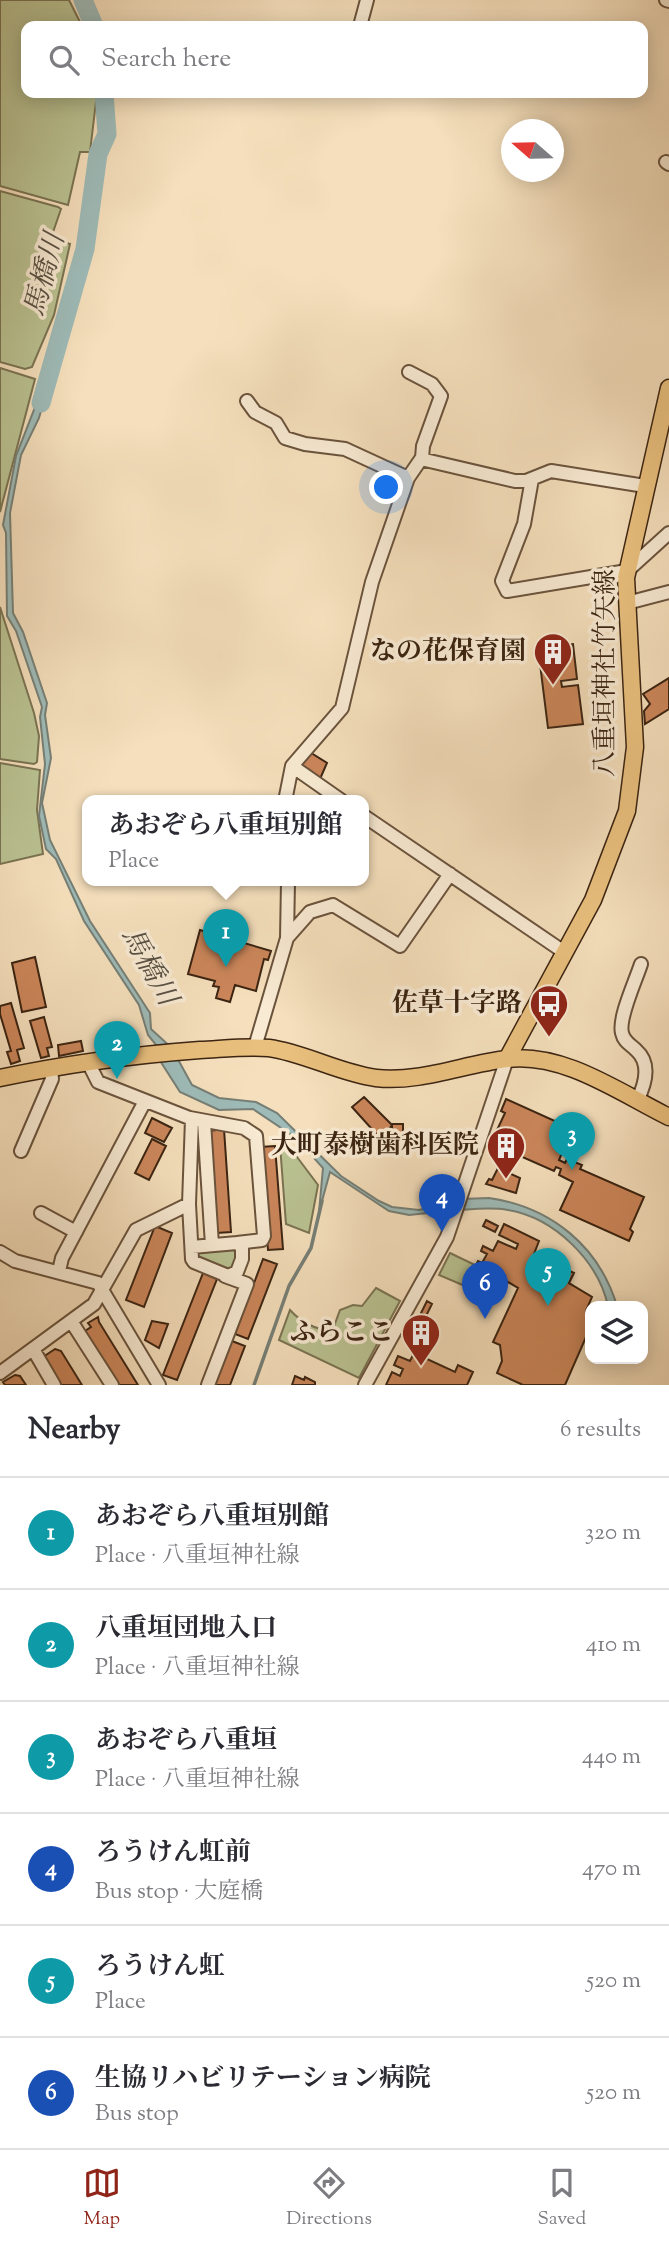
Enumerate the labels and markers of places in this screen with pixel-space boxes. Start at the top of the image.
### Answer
building icon: なの花保育園 [532,631,574,686]
place label: なの花保育園 [370,634,526,671]
pin: 1 [203,909,249,967]
bus stop icon: 佐草十字路 [528,983,570,1038]
place label: 佐草十字路 [392,986,522,1023]
pin: 2 [94,1021,140,1079]
pin: 3 [549,1112,595,1170]
building icon: 大町泰樹歯科医院 [485,1125,527,1180]
place label: 大町泰樹歯科医院 [271,1128,479,1165]
pin: 4 [419,1174,465,1232]
pin: 5 [525,1248,571,1306]
pin: 6 [462,1261,508,1319]
building icon: ふらここ [400,1312,442,1367]
place label: ふらここ [290,1315,394,1352]

